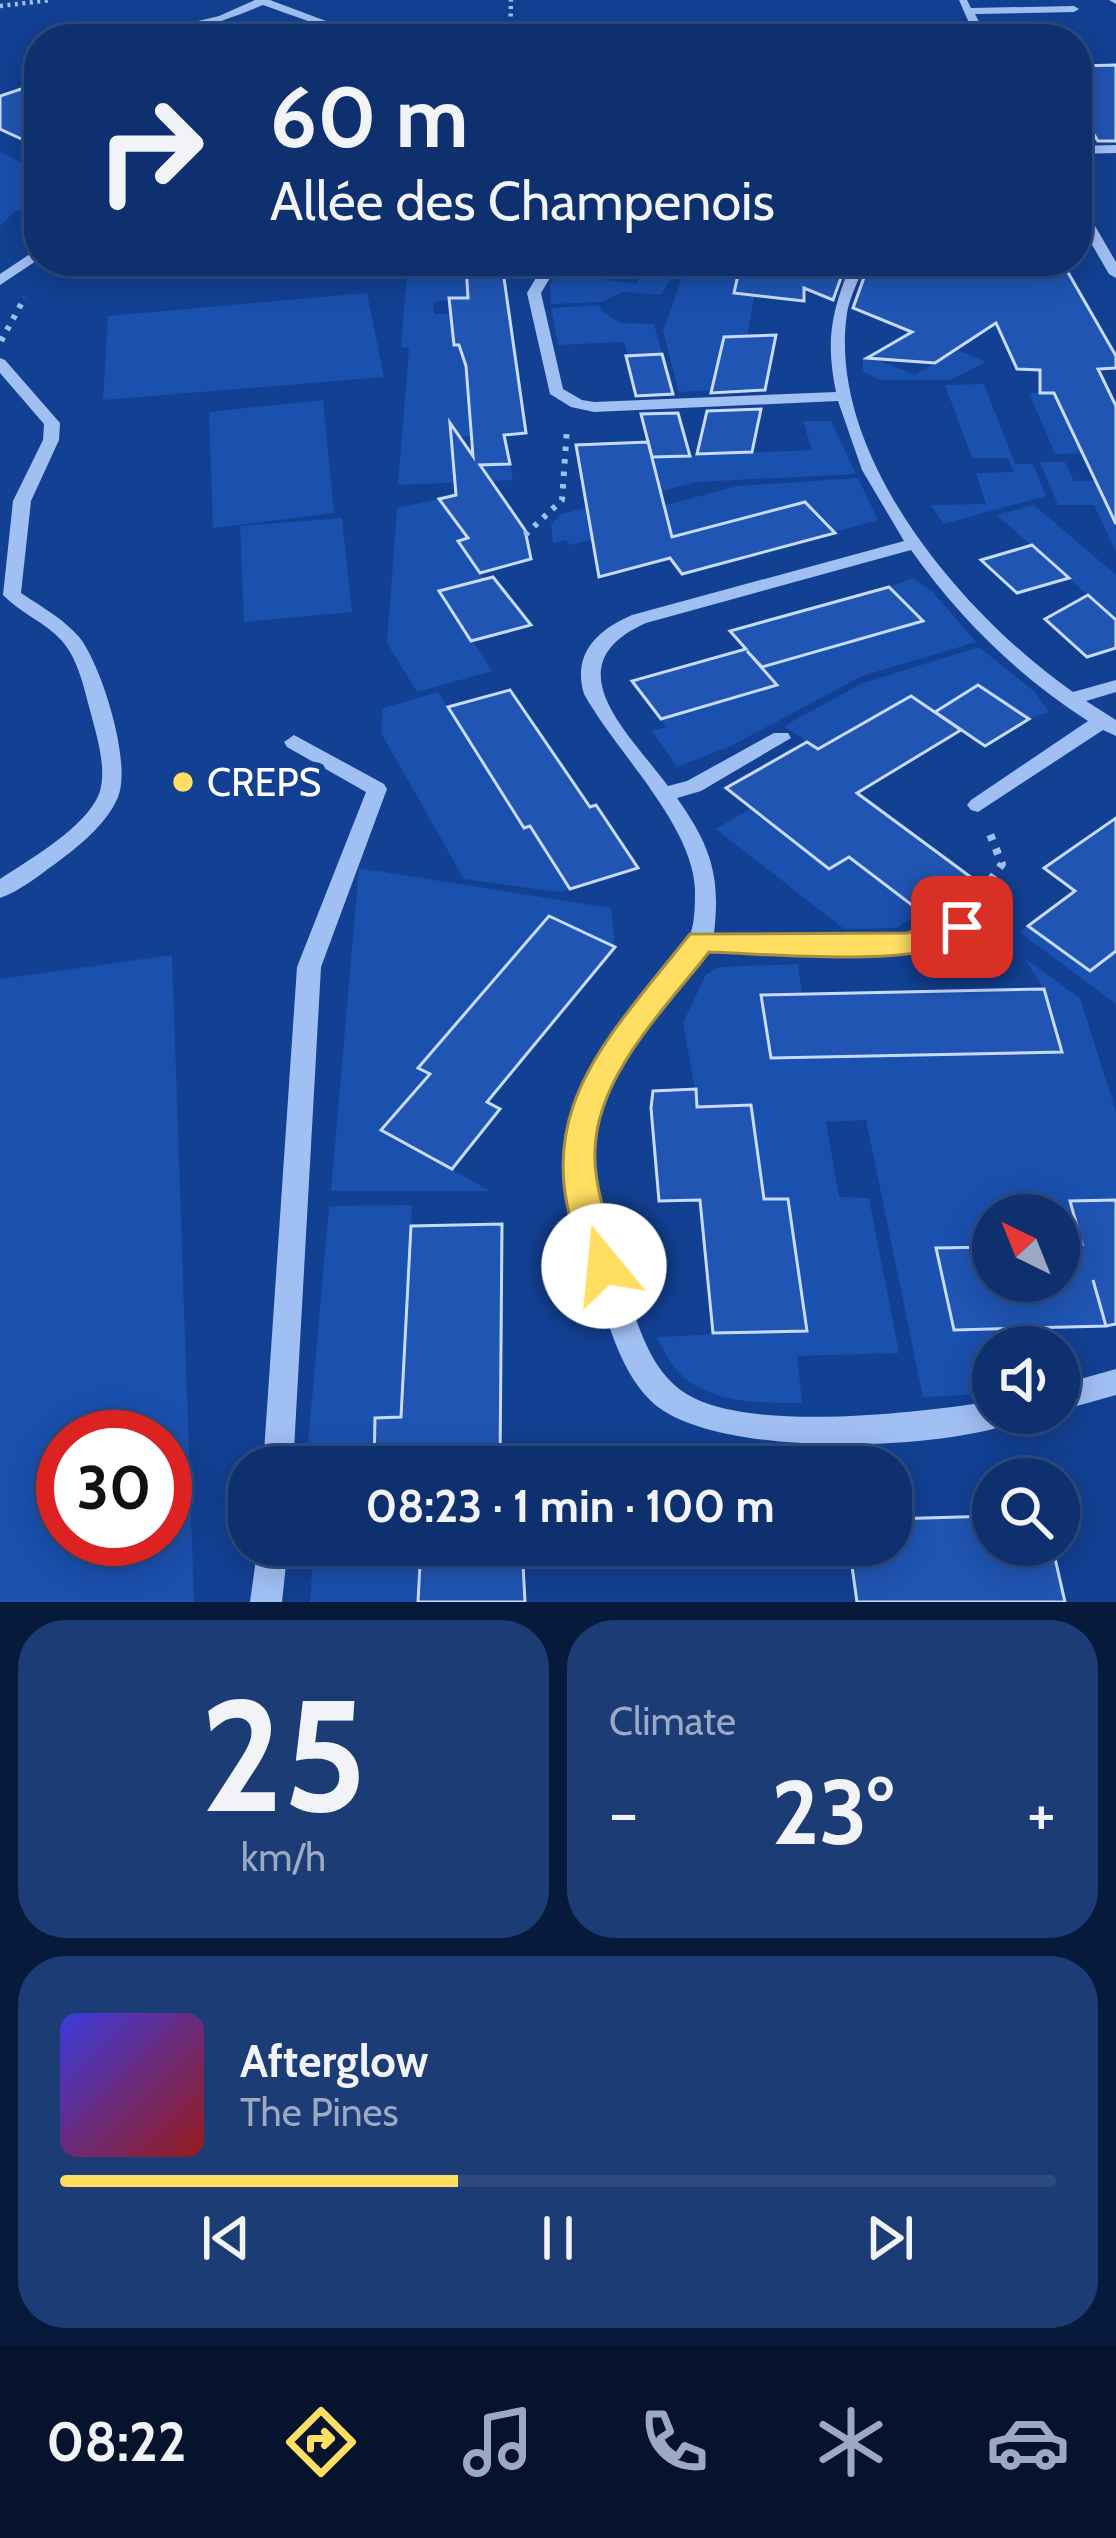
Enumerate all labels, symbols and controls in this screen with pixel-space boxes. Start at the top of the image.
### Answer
text: 60 m [270,66,468,168]
icon: right [72,72,228,228]
text: Allée des Champenois [270,168,775,234]
place label: CREPS [207,758,321,806]
marker: CREPS [170,769,196,795]
pin [911,876,1013,978]
icon: arrive [929,894,995,960]
north arrow [972,1194,1080,1302]
map controls [972,1194,1080,1566]
position arrow [541,1203,667,1329]
button: sound [972,1326,1080,1434]
speed limit sign: 30 [36,1410,192,1566]
button: search [972,1458,1080,1566]
text: 08:23 · 1 min · 100 m [365,1479,775,1533]
text: 25 [200,1660,367,1850]
text: Climate [609,1697,736,1745]
text: 23° [771,1757,894,1867]
text: − [609,1772,638,1853]
text: + [1027,1772,1056,1853]
text: km/h [241,1833,326,1881]
text: Afterglow [240,2034,428,2088]
text: The Pines [240,2088,399,2136]
icon: previous [193,2205,259,2271]
icon: pause [525,2205,591,2271]
icon: next [857,2205,923,2271]
icon: directions [279,2400,363,2484]
icon: music [456,2400,540,2484]
icon: phone [632,2400,716,2484]
icon: climate [809,2400,893,2484]
icon: car [986,2400,1070,2484]
text: 08:22 [46,2409,186,2475]

